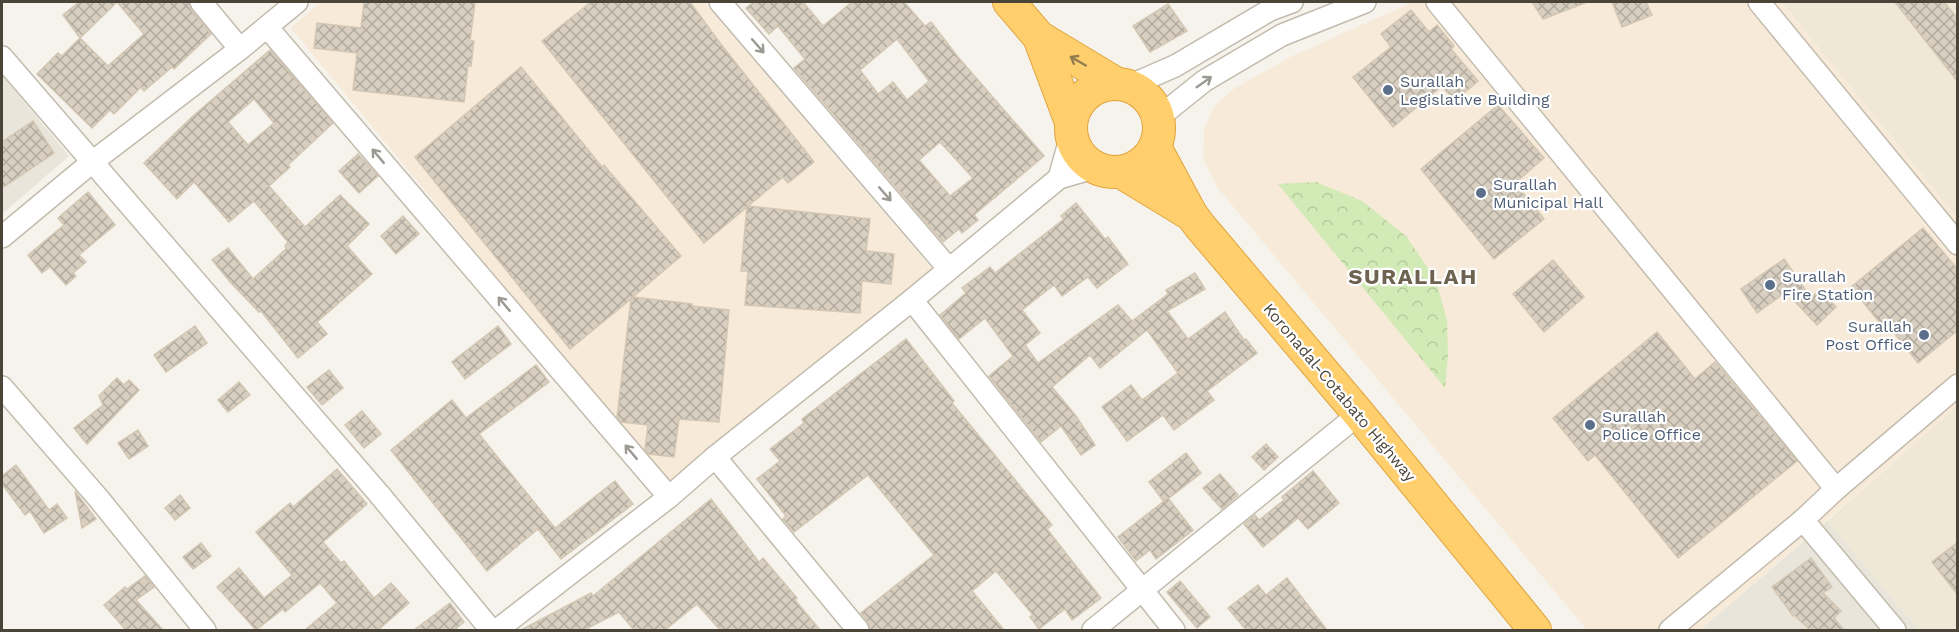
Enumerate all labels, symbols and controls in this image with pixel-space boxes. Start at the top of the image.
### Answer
one-way arrow [751,38,765,53]
one-way arrow [1070,54,1087,66]
place label: Surallah Legislative Building [1400,72,1550,109]
one-way arrow [1196,76,1212,88]
marker: Surallah Legislative Building [1381,83,1395,97]
one-way arrow [371,148,384,164]
place label: Surallah Municipal Hall [1493,175,1603,212]
one-way arrow [878,186,892,201]
marker: Surallah Municipal Hall [1474,186,1488,200]
district label: SURALLAH [1348,264,1478,289]
place label: Surallah Fire Station [1782,267,1873,304]
marker: Surallah Fire Station [1763,278,1777,292]
one-way arrow [497,297,511,312]
street label: Koronadal-Cotabato Highway [1259,299,1420,486]
place label: Surallah Post Office [1825,317,1912,354]
marker: Surallah Post Office [1917,328,1931,342]
place label: Surallah Police Office [1602,407,1701,444]
marker: Surallah Police Office [1583,418,1597,432]
one-way arrow [624,445,638,460]

